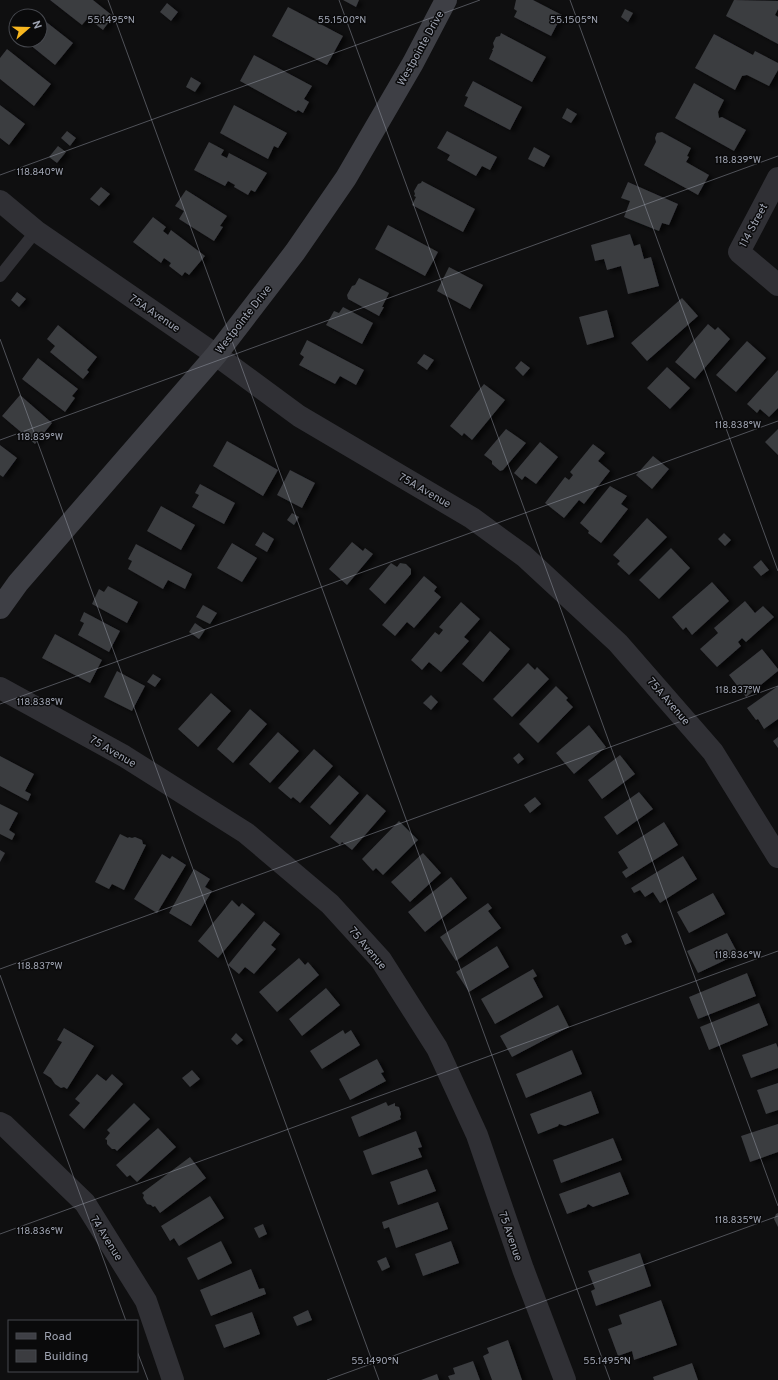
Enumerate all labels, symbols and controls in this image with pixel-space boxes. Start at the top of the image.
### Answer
north arrow [8,8,48,48]
street label: Westpointe Drive [394,8,447,88]
text: 55.1495°N [87,14,135,27]
text: 55.1500°N [318,14,366,27]
text: 55.1505°N [550,14,598,27]
text: N [29,19,44,31]
text: 118.839°W [715,154,761,167]
text: 118.840°W [16,166,64,179]
street label: 114 Street [737,201,771,250]
street label: Westpointe Drive [213,282,275,357]
street label: 75A Avenue [126,292,183,336]
text: 118.838°W [715,419,761,432]
text: 118.839°W [17,431,63,444]
street label: 75A Avenue [396,470,453,512]
street label: 75A Avenue [644,675,693,728]
text: 118.837°W [715,684,761,697]
text: 118.838°W [17,696,63,709]
street label: 75 Avenue [87,733,138,771]
street label: 75 Avenue [345,924,389,973]
text: 118.836°W [715,949,761,962]
text: 118.837°W [17,960,63,973]
street label: 75 Avenue [495,1210,525,1263]
street label: 74 Avenue [87,1213,125,1264]
text: 118.835°W [715,1214,761,1227]
text: 118.836°W [17,1225,63,1238]
legend [8,1320,138,1372]
text: Road [44,1329,72,1345]
text: Building [44,1349,88,1365]
text: 55.1490°N [351,1355,399,1368]
text: 55.1495°N [583,1355,631,1368]

